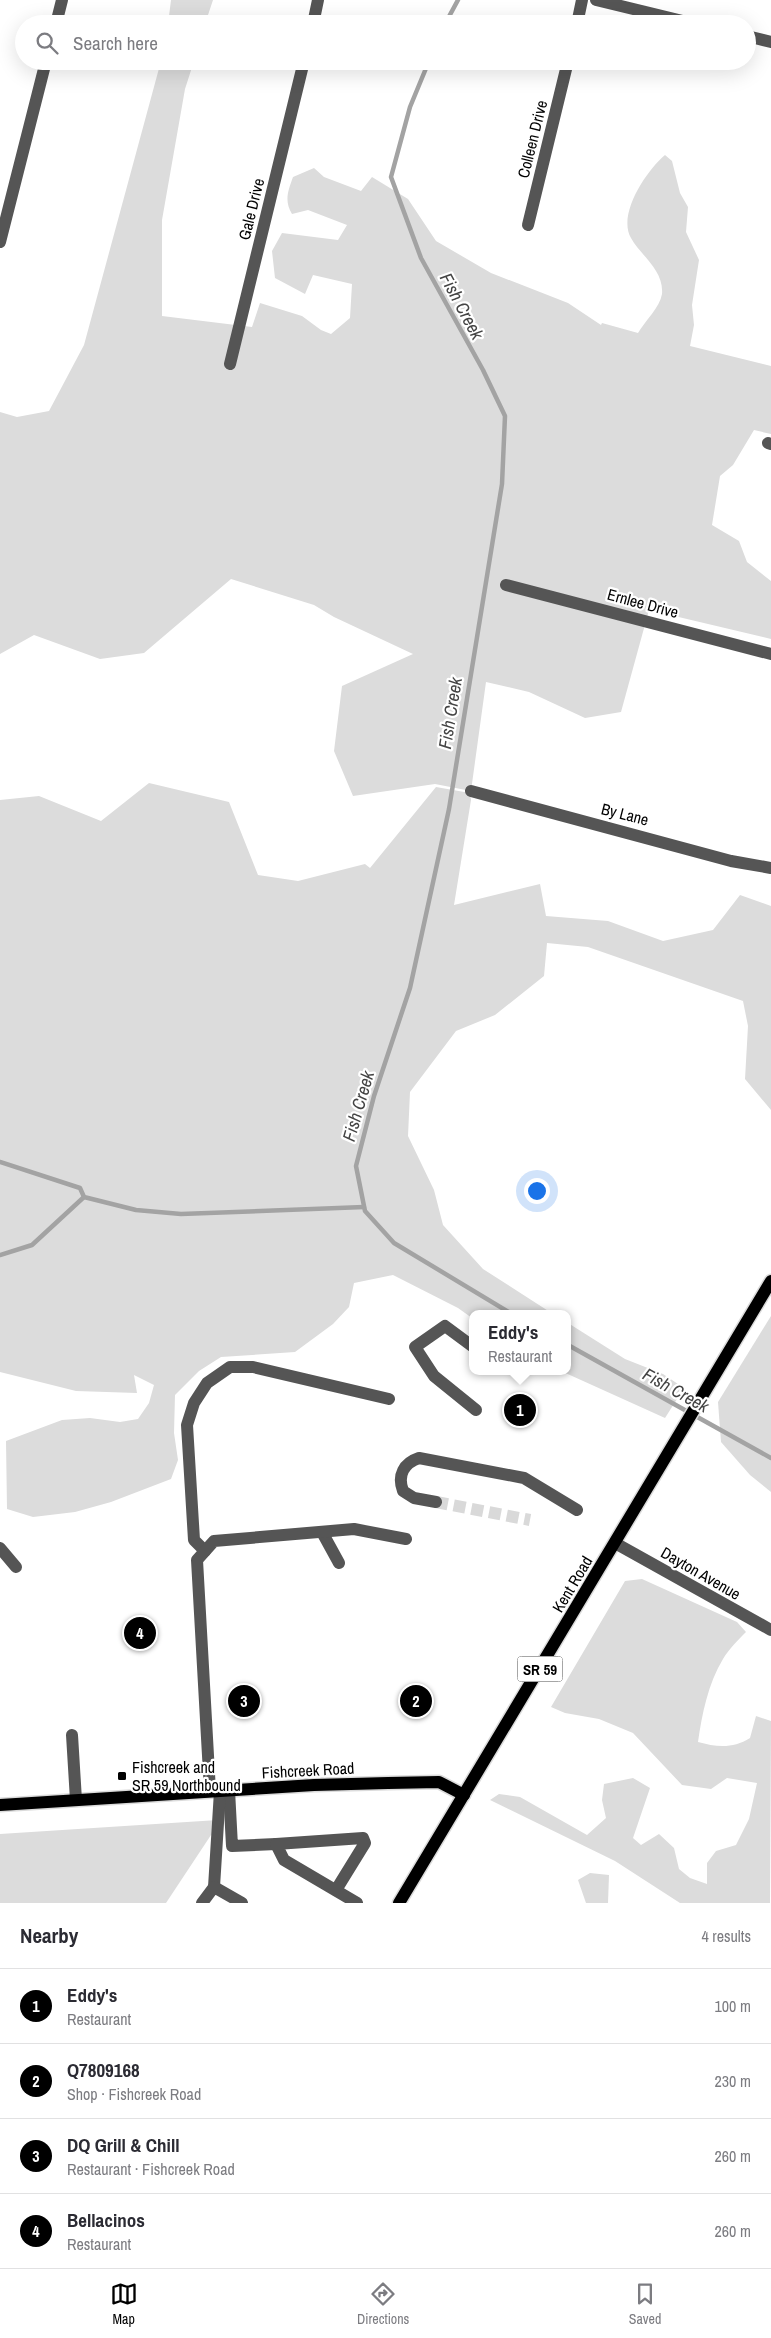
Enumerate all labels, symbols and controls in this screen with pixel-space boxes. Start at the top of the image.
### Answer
search box [15,15,756,70]
icon: search [33,29,61,57]
text: Search here [73,30,158,56]
street label: Colleen Drive [512,98,552,180]
street label: Gale Drive [233,176,269,242]
water label: Fish Creek [434,268,490,344]
street label: Ernlee Drive [605,583,681,623]
water label: Fish Creek [432,675,468,751]
street label: By Lane [599,798,651,830]
water label: Fish Creek [336,1067,380,1144]
your location [524,1178,550,1204]
popup [469,1310,571,1375]
text: Eddy's [488,1319,538,1345]
text: Restaurant [488,1345,552,1367]
water label: Fish Creek [638,1362,714,1419]
pin: 1 [504,1391,536,1429]
street label: Dayton Avenue [657,1541,745,1605]
street label: Kent Road [547,1552,597,1616]
pin: 4 [124,1614,156,1652]
road number: SR 59 [518,1656,562,1682]
pin: 3 [228,1682,260,1720]
pin: 2 [400,1682,432,1720]
place label: Fishcreek and SR 59 Northbound [132,1756,241,1796]
street label: Fishcreek Road [261,1757,355,1783]
marker: Fishcreek and SR 59 Northbound [116,1770,128,1782]
text: Nearby [20,1921,78,1950]
text: 4 results [701,1925,751,1947]
text: Eddy's [67,1982,117,2008]
text: 1 [32,1995,40,2017]
text: 100 m [715,1995,751,2017]
text: Restaurant [67,2008,131,2030]
text: Q7809168 [67,2057,140,2083]
text: 2 [32,2070,40,2092]
text: 230 m [715,2070,751,2092]
text: Shop · Fishcreek Road [67,2083,201,2105]
text: DQ Grill & Chill [67,2132,180,2158]
text: 3 [32,2145,40,2167]
text: 260 m [715,2145,751,2167]
text: Restaurant · Fishcreek Road [67,2158,235,2180]
text: Bellacinos [67,2207,145,2233]
text: 4 [32,2220,40,2242]
text: 260 m [715,2220,751,2242]
text: Restaurant [67,2233,131,2255]
tab: Map [110,2280,138,2328]
tab: Directions [357,2280,409,2328]
tab: Saved [629,2280,661,2328]

